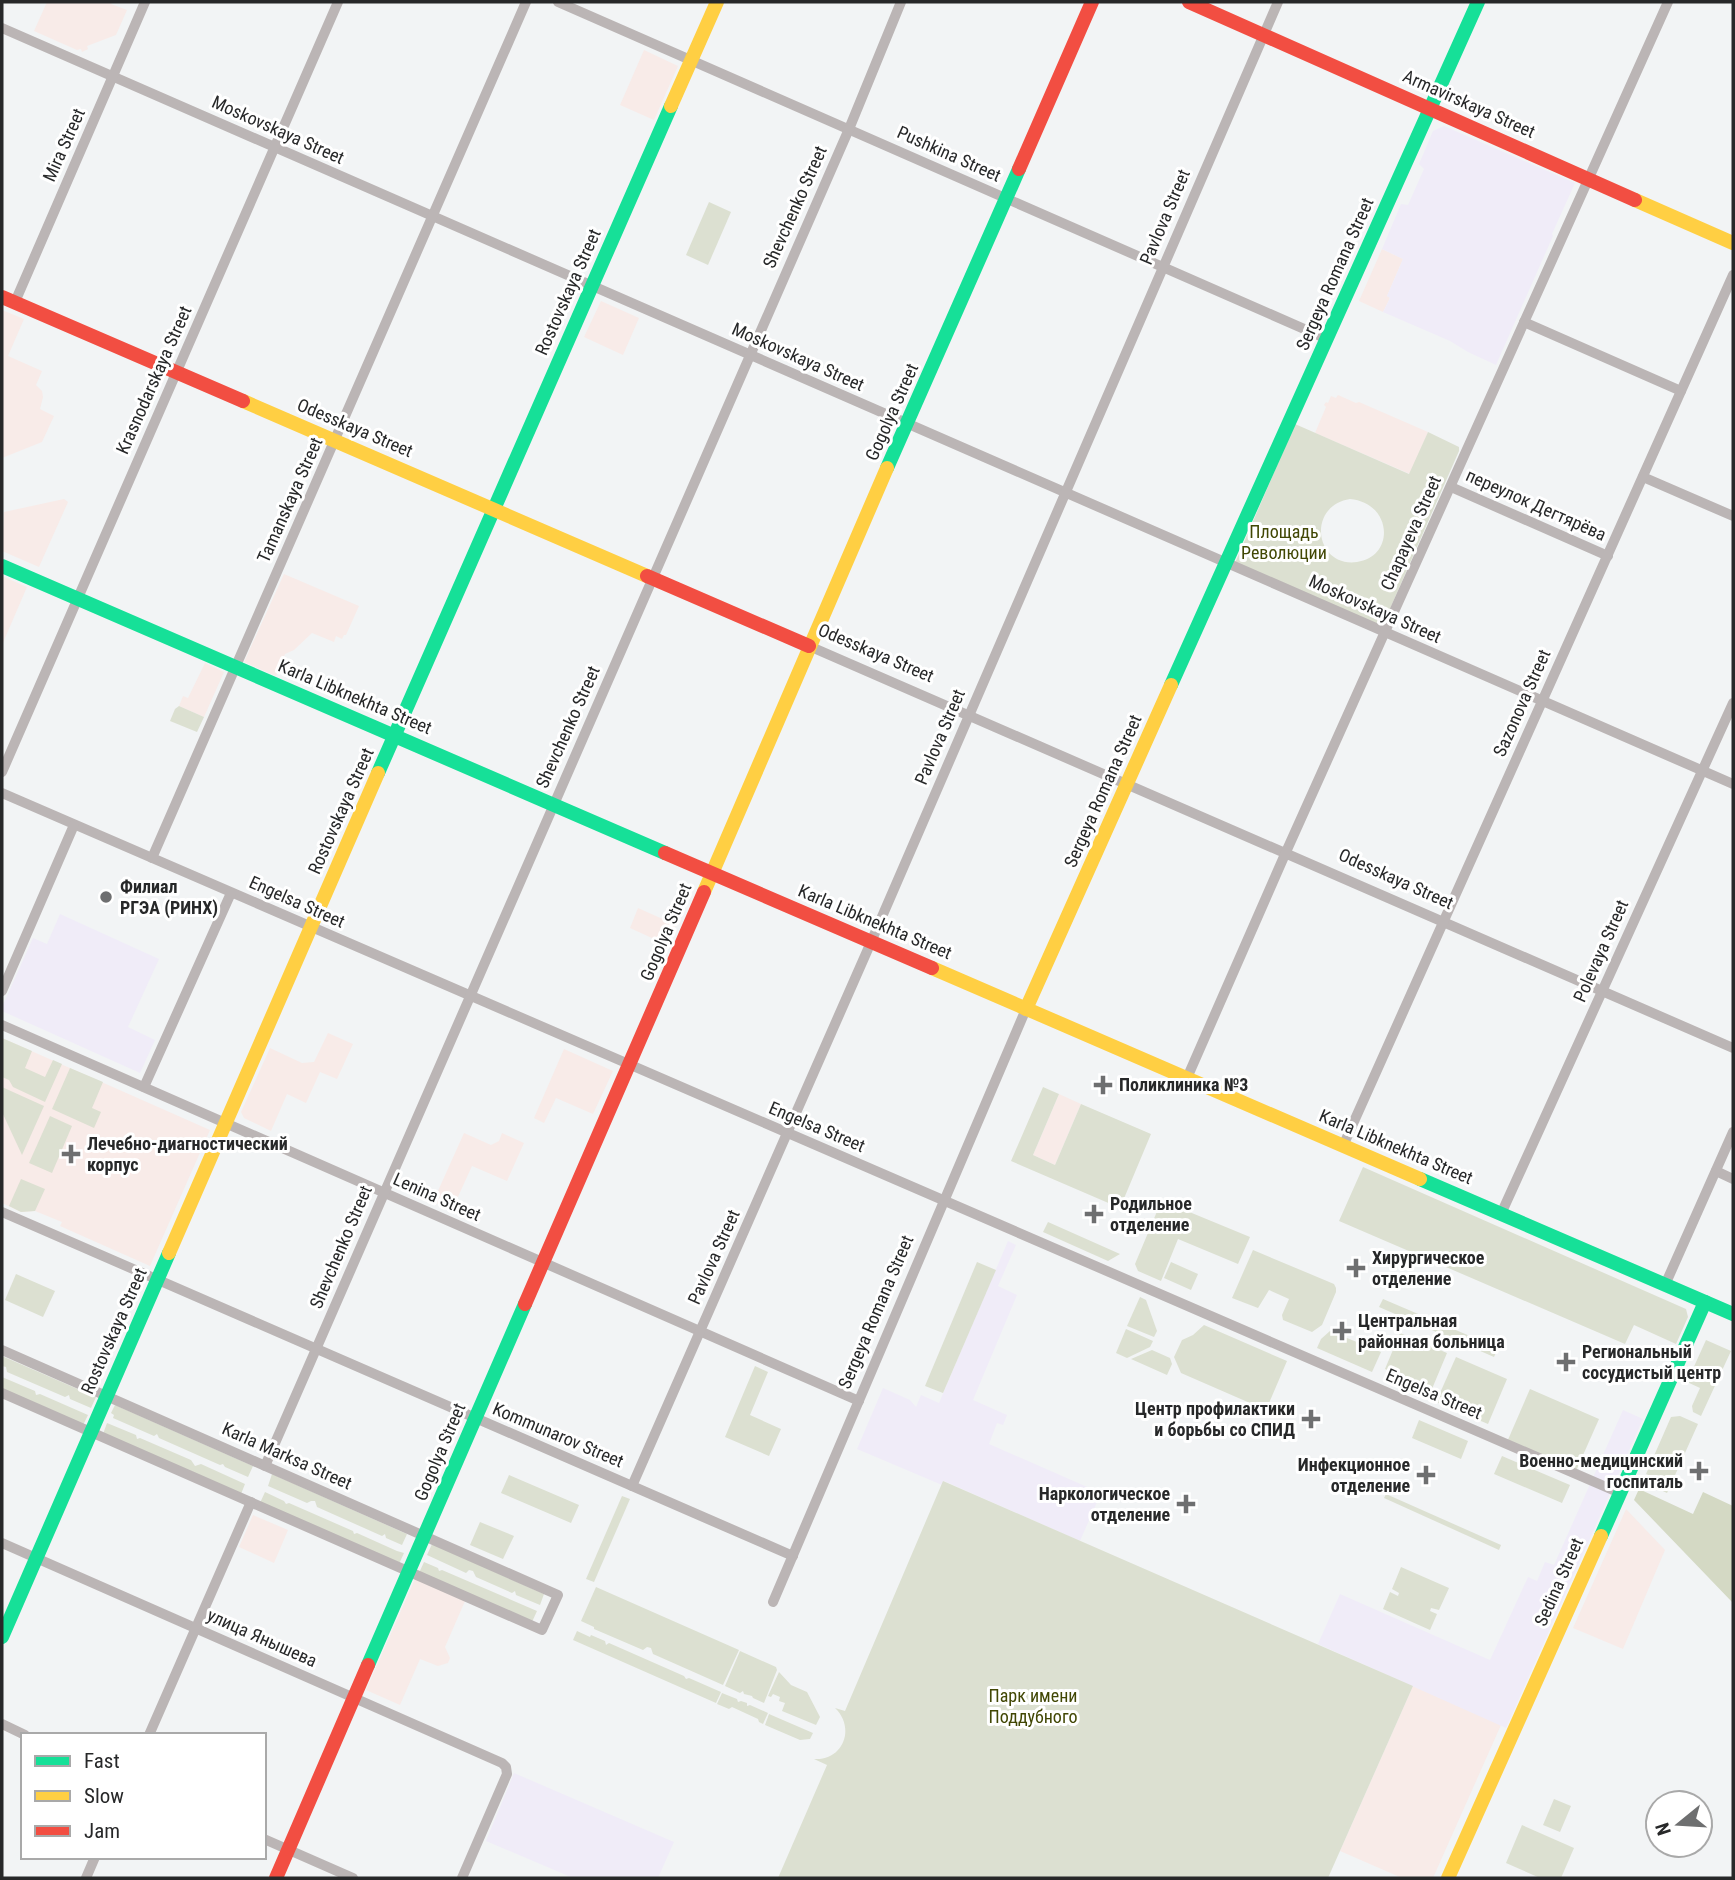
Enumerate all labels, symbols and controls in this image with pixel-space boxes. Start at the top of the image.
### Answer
street label: Armavirskaya Street [1400,65,1538,142]
street label: Moskovskaya Street [209,91,348,168]
street label: Mira Street [38,105,89,185]
street label: Pushkina Street [894,121,1004,186]
street label: Shevchenko Street [758,142,831,271]
street label: Pavlova Street [1135,166,1194,268]
street label: Sergeya Romana Street [1291,194,1378,353]
street label: Rostovskaya Street [530,226,605,358]
street label: Krasnodarskaya Street [111,303,196,457]
street label: Moskovskaya Street [729,318,868,395]
street label: Gogolya Street [861,360,922,464]
street label: Odesskaya Street [294,394,416,461]
street label: Tamanskaya Street [252,434,327,566]
street label: переулок Дегтярёва [1463,464,1610,545]
street label: Chapayeva Street [1376,472,1445,593]
park label: Площадь Революции [1241,521,1327,563]
street label: Moskovskaya Street [1306,570,1445,647]
street label: Odesskaya Street [815,619,937,686]
street label: Sazonova Street [1489,646,1554,760]
street label: Karla Libknekhta Street [275,655,435,738]
street label: Shevchenko Street [531,662,604,791]
street label: Pavlova Street [910,686,969,788]
street label: Sergeya Romana Street [1059,711,1146,870]
street label: Rostovskaya Street [303,745,378,877]
street label: Odesskaya Street [1336,844,1457,913]
street label: Engelsa Street [246,871,348,932]
place label: Филиал РГЭА (РИНХ) [120,876,218,919]
street label: Gogolya Street [636,880,696,984]
street label: Karla Libknekhta Street [795,880,955,963]
marker: Филиал РГЭА (РИНХ) [98,889,114,905]
street label: Polevaya Street [1569,896,1632,1005]
place label: Поликлиника №3 [1119,1074,1248,1095]
marker: Поликлиника №3 [1093,1075,1113,1095]
street label: Engelsa Street [766,1097,868,1156]
street label: Karla Libknekhta Street [1316,1105,1476,1188]
place label: Лечебно-диагностический корпус [87,1133,288,1175]
marker: Лечебно-диагностический корпус [61,1144,81,1164]
street label: Lenina Street [390,1168,484,1225]
street label: Shevchenko Street [305,1182,376,1311]
place label: Родильное отделение [1110,1193,1192,1235]
marker: Родильное отделение [1084,1204,1104,1224]
street label: Pavlova Street [683,1206,744,1307]
street label: Sergeya Romana Street [834,1232,917,1392]
place label: Хирургическое отделение [1372,1247,1485,1289]
marker: Хирургическое отделение [1346,1258,1366,1278]
street label: Rostovskaya Street [76,1265,151,1397]
place label: Центральная районная больница [1358,1310,1505,1352]
marker: Центральная районная больница [1332,1321,1352,1341]
place label: Региональный сосудистый центр [1582,1341,1721,1383]
marker: Региональный сосудистый центр [1556,1352,1576,1372]
street label: Engelsa Street [1383,1364,1485,1423]
street label: Kommunarov Street [490,1398,627,1472]
place label: Центр профилактики и борьбы со СПИД [1135,1398,1295,1440]
street label: Gogolya Street [410,1400,470,1504]
marker: Центр профилактики и борьбы со СПИД [1301,1409,1321,1429]
street label: Karla Marksa Street [219,1418,355,1494]
place label: Военно-медицинский госпиталь [1519,1450,1683,1492]
place label: Инфекционное отделение [1298,1454,1410,1496]
marker: Военно-медицинский госпиталь [1689,1461,1709,1481]
marker: Инфекционное отделение [1416,1465,1436,1485]
place label: Наркологическое отделение [1039,1483,1170,1525]
marker: Наркологическое отделение [1176,1494,1196,1514]
street label: Sedina Street [1530,1534,1587,1629]
street label: улица Янышева [204,1604,320,1671]
park label: Парк имени Поддубного [988,1685,1078,1727]
legend [21,1733,266,1859]
text: Fast [84,1749,120,1773]
text: Slow [84,1784,124,1808]
north arrow [1644,1789,1714,1859]
text: Jam [84,1819,120,1843]
text: N [1651,1820,1676,1838]

